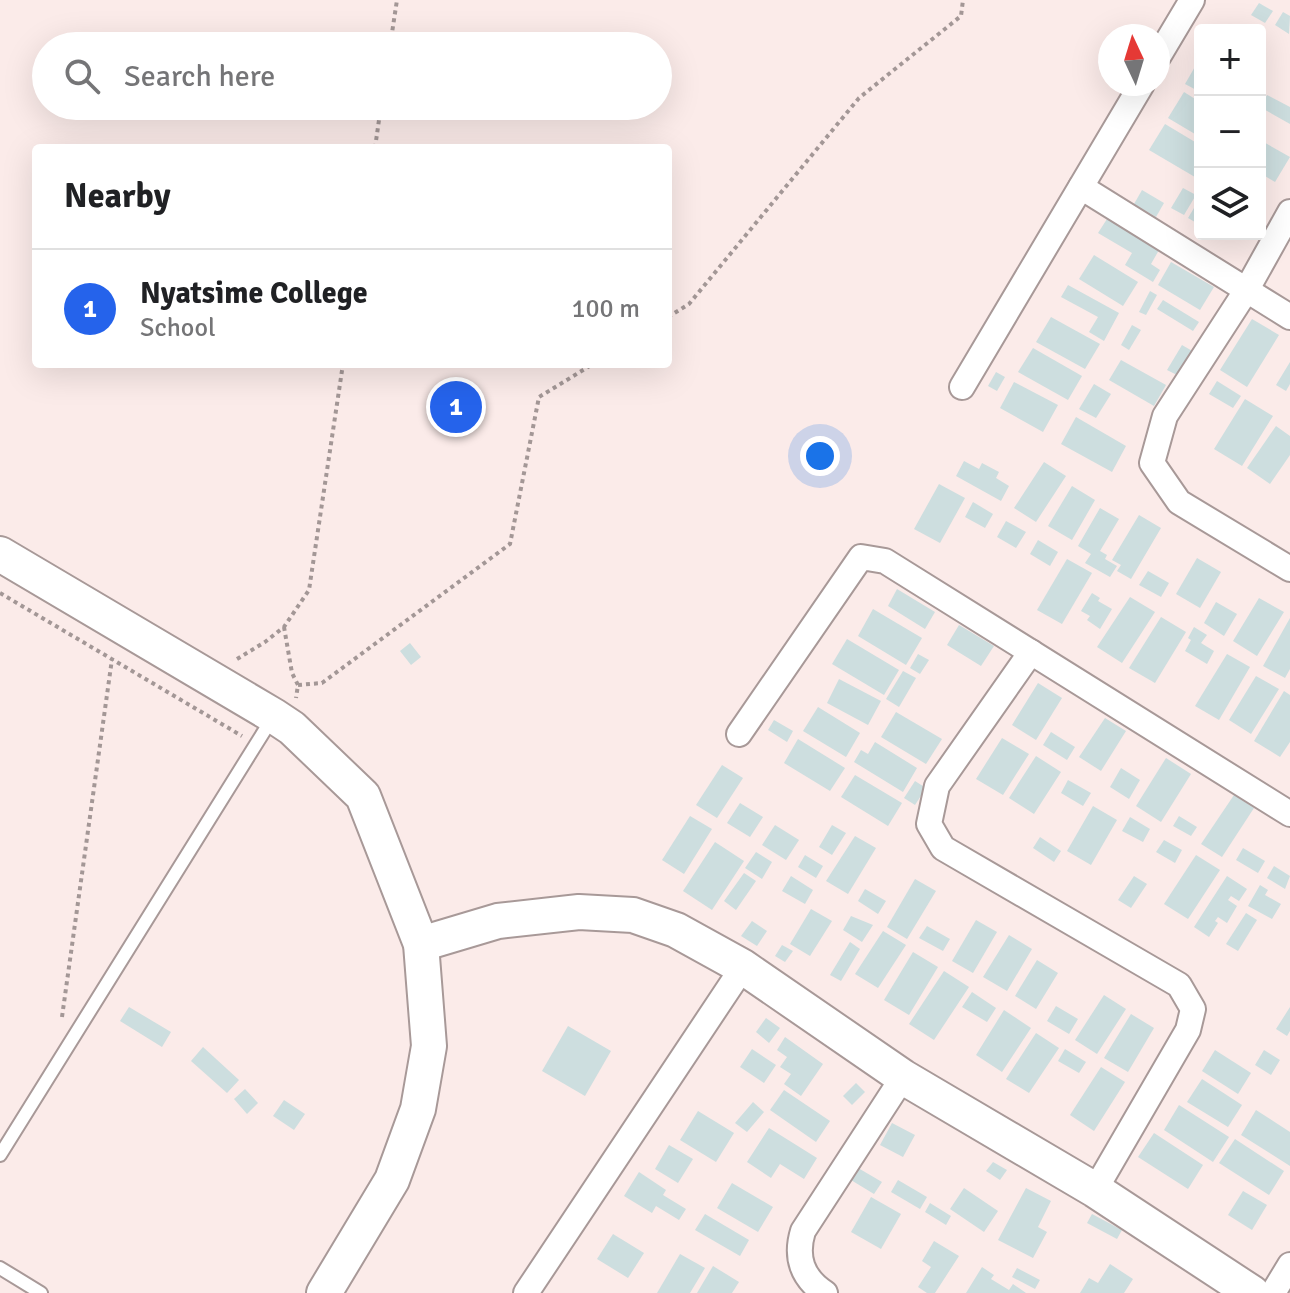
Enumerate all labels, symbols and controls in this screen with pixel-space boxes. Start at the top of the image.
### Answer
north arrow [1098,24,1170,96]
map controls [1194,24,1266,240]
button: + [1194,24,1266,96]
search box [32,32,672,120]
icon: search [60,54,104,98]
text: Search here [124,58,275,95]
button: − [1194,96,1266,168]
button: layers [1194,168,1266,240]
text: Nearby [64,175,171,217]
text: Nyatsime College [140,275,368,312]
text: 1 [83,293,97,325]
text: 100 m [571,293,640,325]
text: School [140,312,216,344]
pin: 1 [430,377,482,437]
your location [800,436,840,476]

